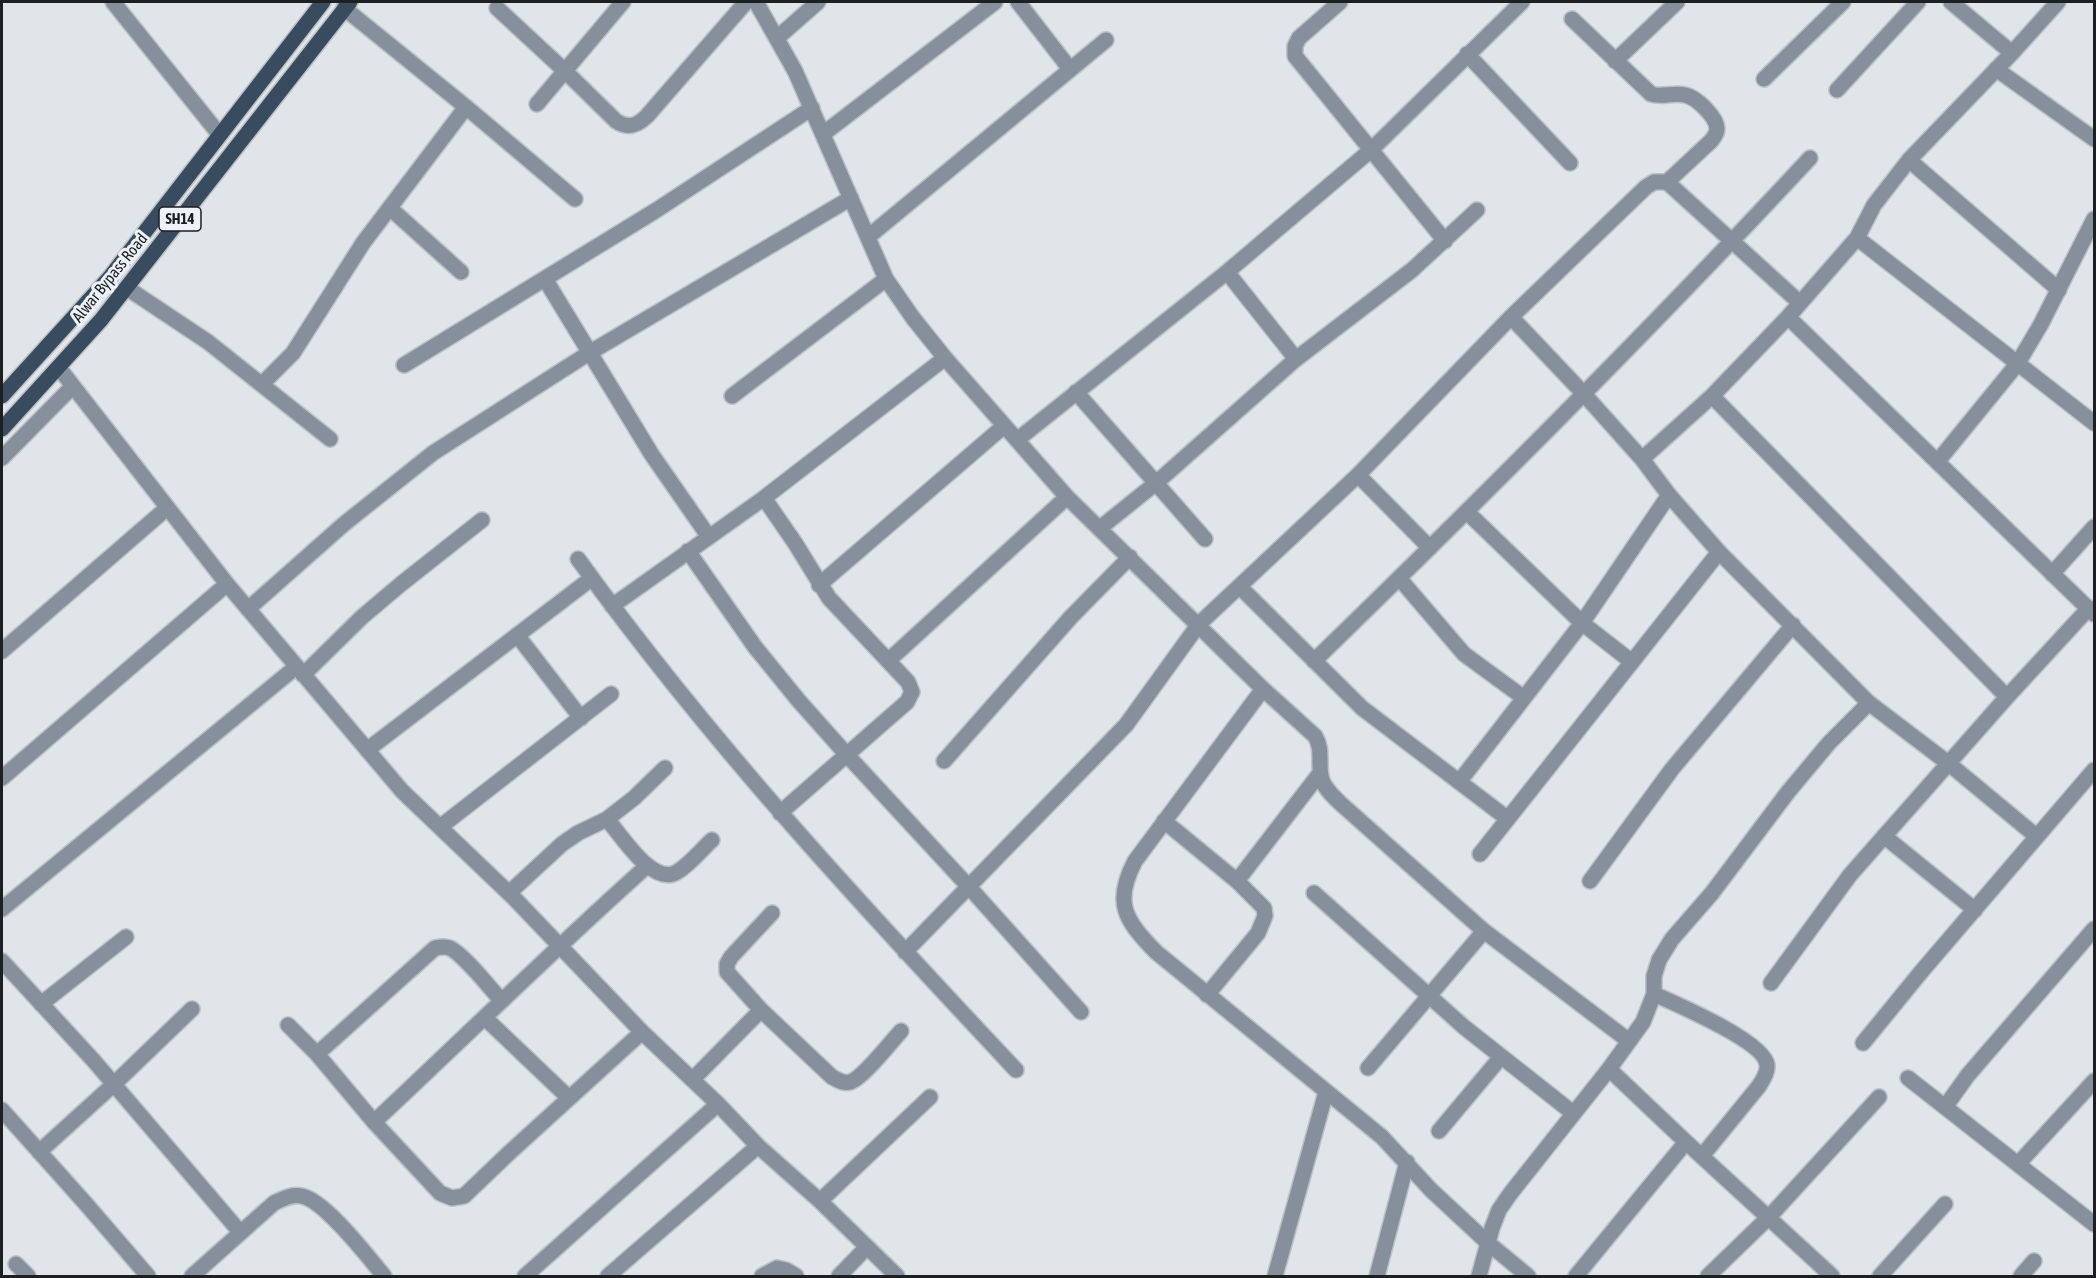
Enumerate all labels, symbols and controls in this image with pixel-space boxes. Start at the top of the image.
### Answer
road number: SH14 [159,207,201,231]
street label: Alwar Bypass Road [68,230,152,326]

